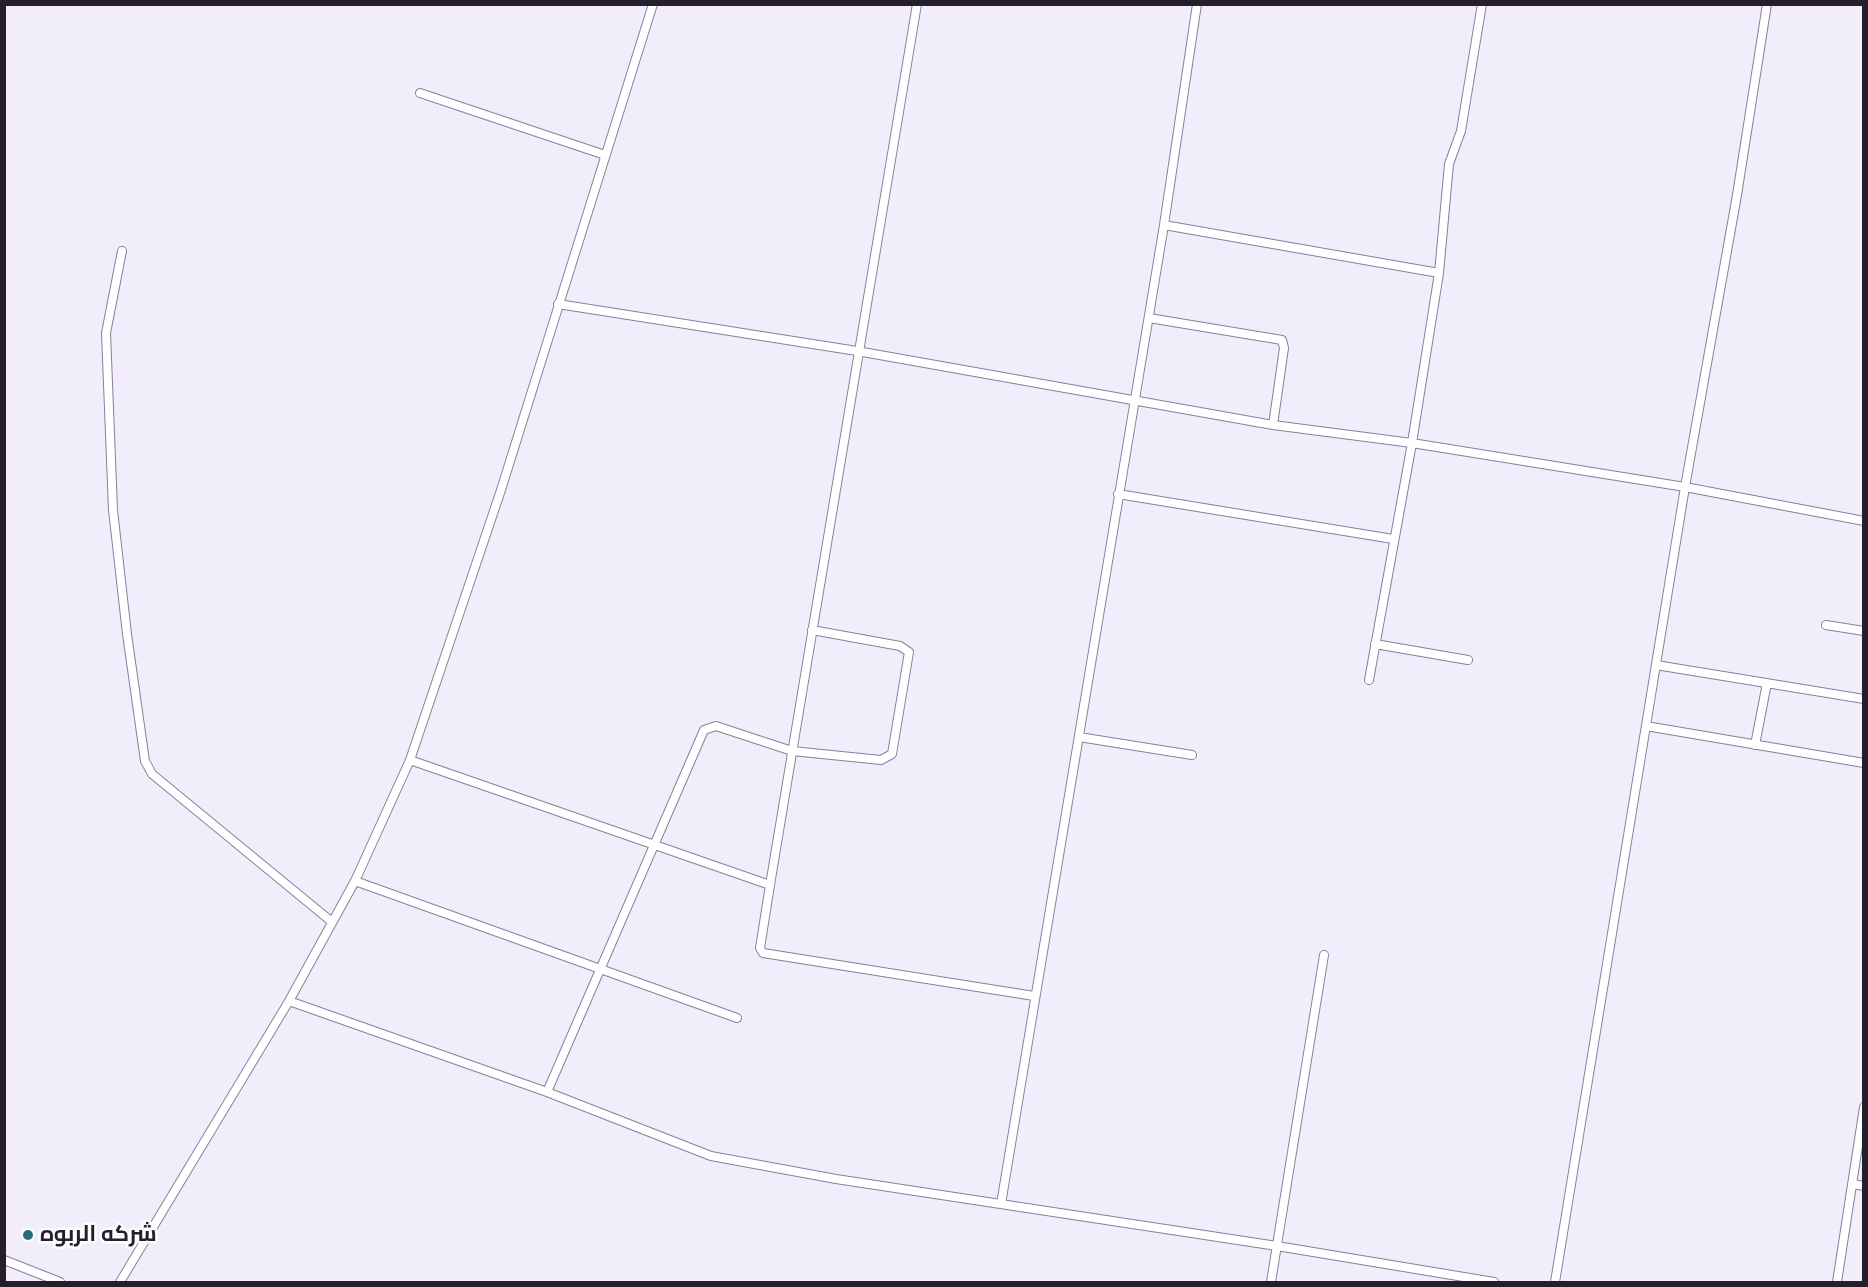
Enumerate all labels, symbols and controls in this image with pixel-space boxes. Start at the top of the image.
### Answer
place label: شركه الربوه [40,1222,157,1248]
marker: شركه الربوه [21,1228,35,1242]

